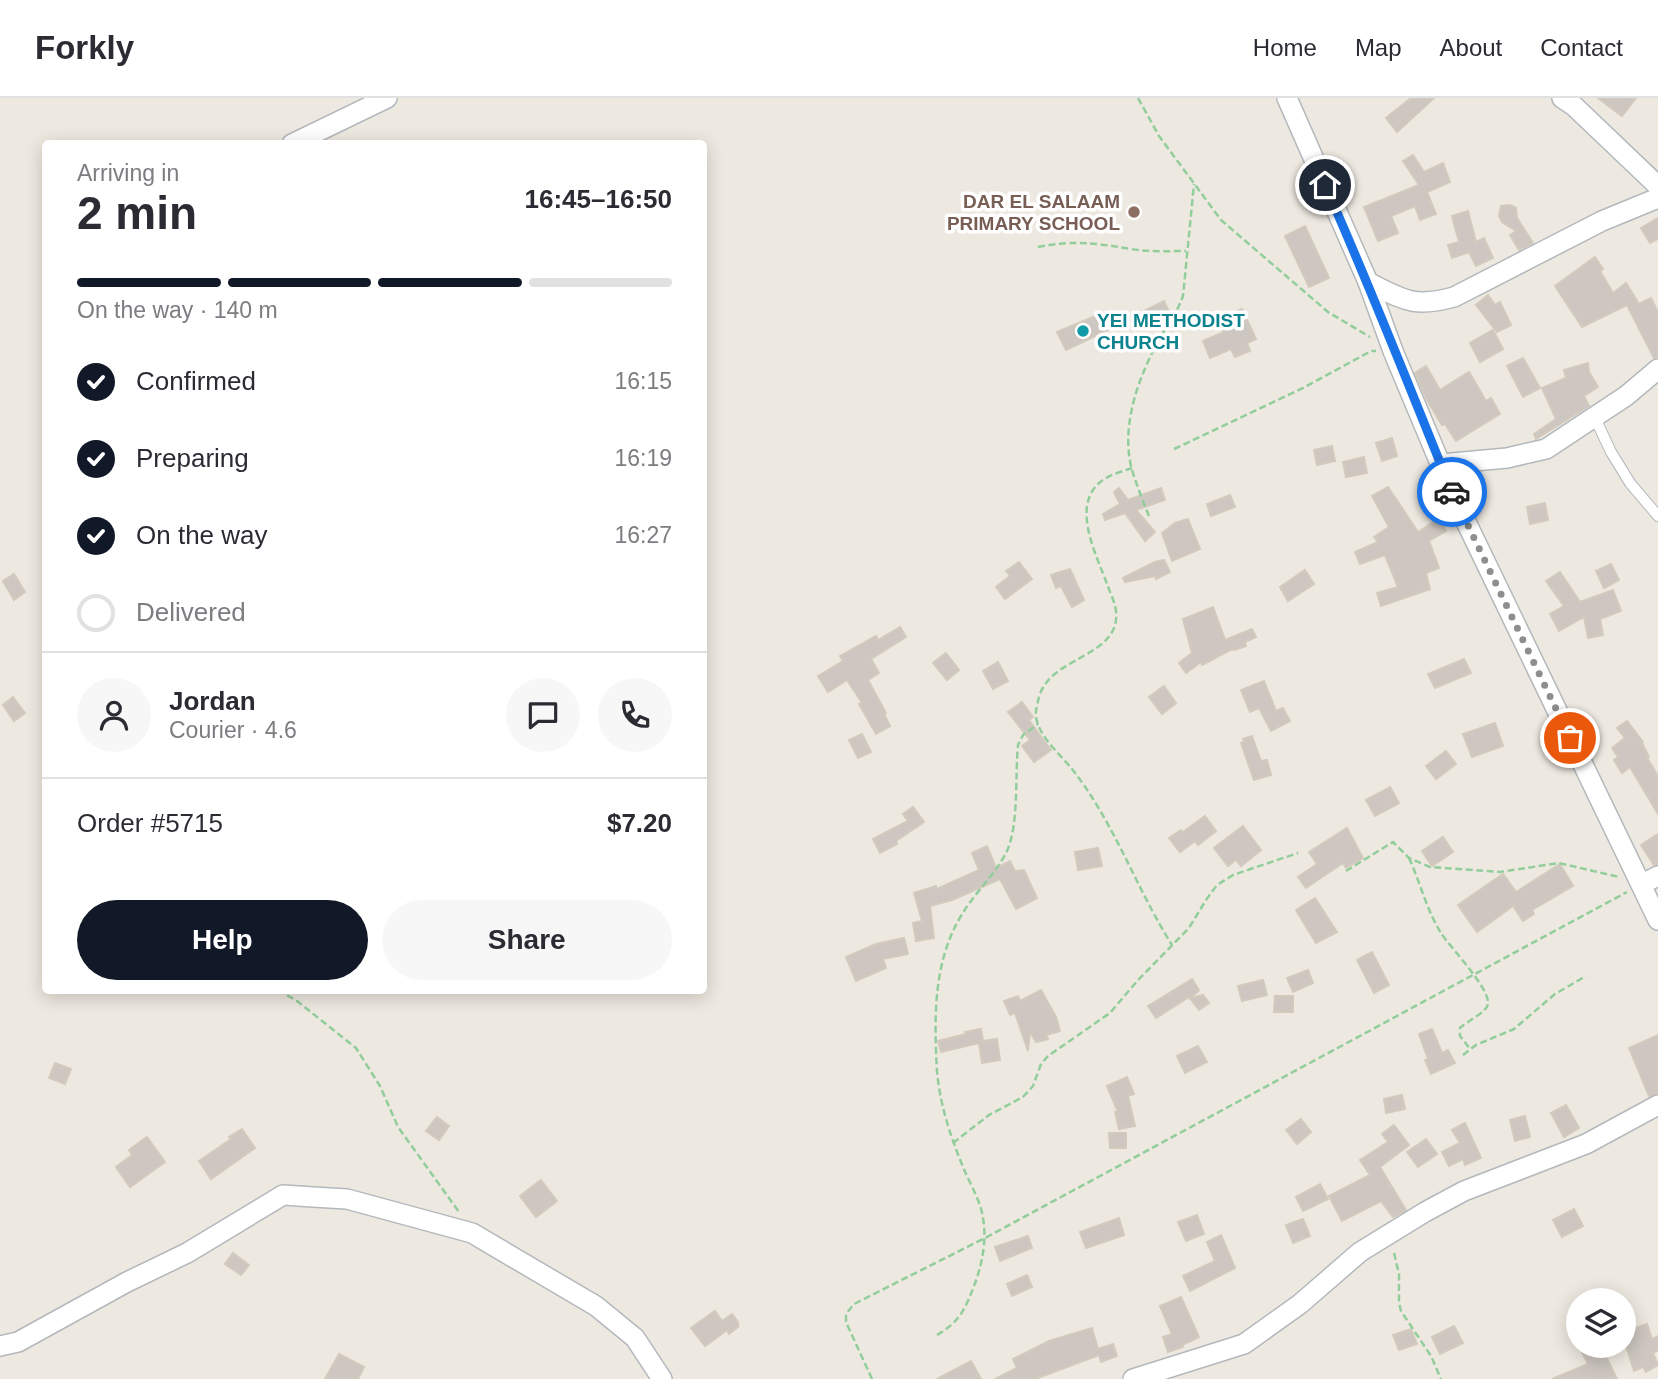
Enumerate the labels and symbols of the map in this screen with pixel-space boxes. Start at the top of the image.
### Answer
pin [1295,155,1355,215]
place label: DAR EL SALAAM PRIMARY SCHOOL [947,191,1120,234]
marker: DAR EL SALAAM PRIMARY SCHOOL [1126,204,1142,220]
place label: YEI METHODIST CHURCH [1097,310,1245,353]
marker: YEI METHODIST CHURCH [1075,323,1091,339]
courier [1417,457,1487,527]
pin [1540,708,1600,768]

